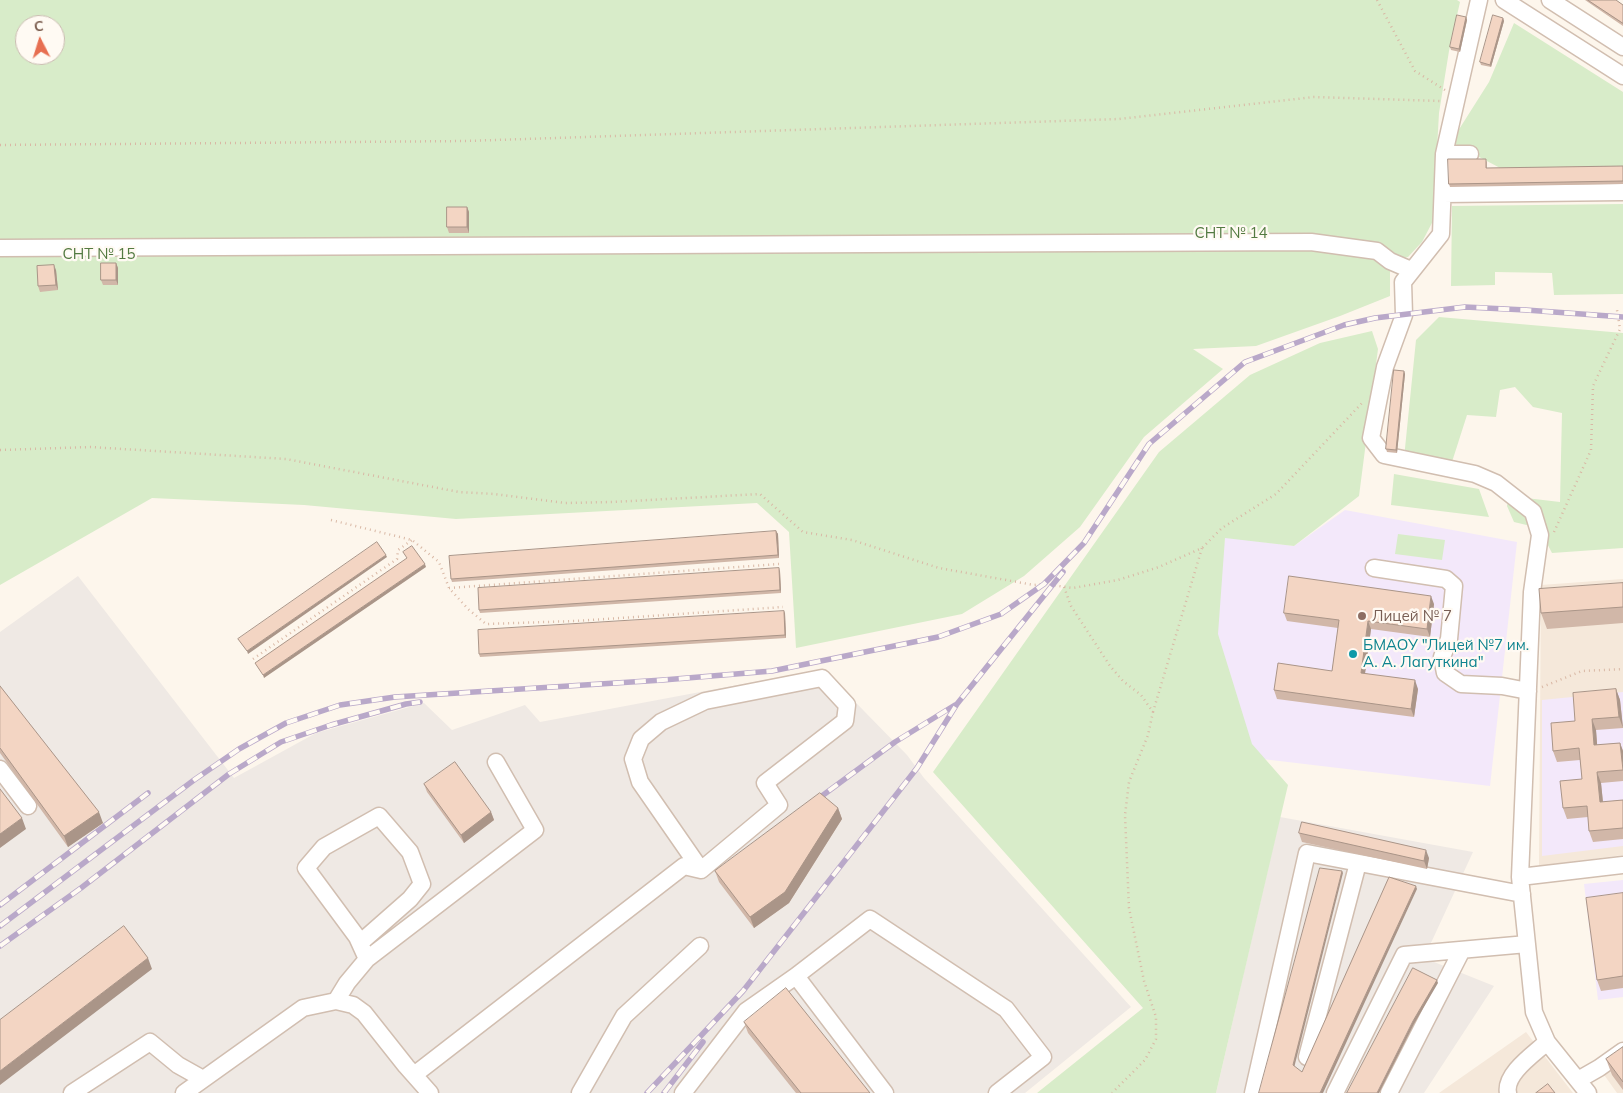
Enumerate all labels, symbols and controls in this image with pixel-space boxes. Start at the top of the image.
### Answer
north arrow [15,15,65,65]
text: С [33,17,44,35]
park label: СНТ № 14 [1195,224,1267,242]
park label: СНТ № 15 [63,245,135,263]
place label: Лицей № 7 [1372,607,1452,625]
marker: Лицей № 7 [1356,610,1368,622]
place label: БМАОУ "Лицей №7 им. А. А. Лагуткина" [1363,636,1529,671]
marker: БМАОУ "Лицей №7 им. А. А. Лагуткина" [1347,648,1359,660]

